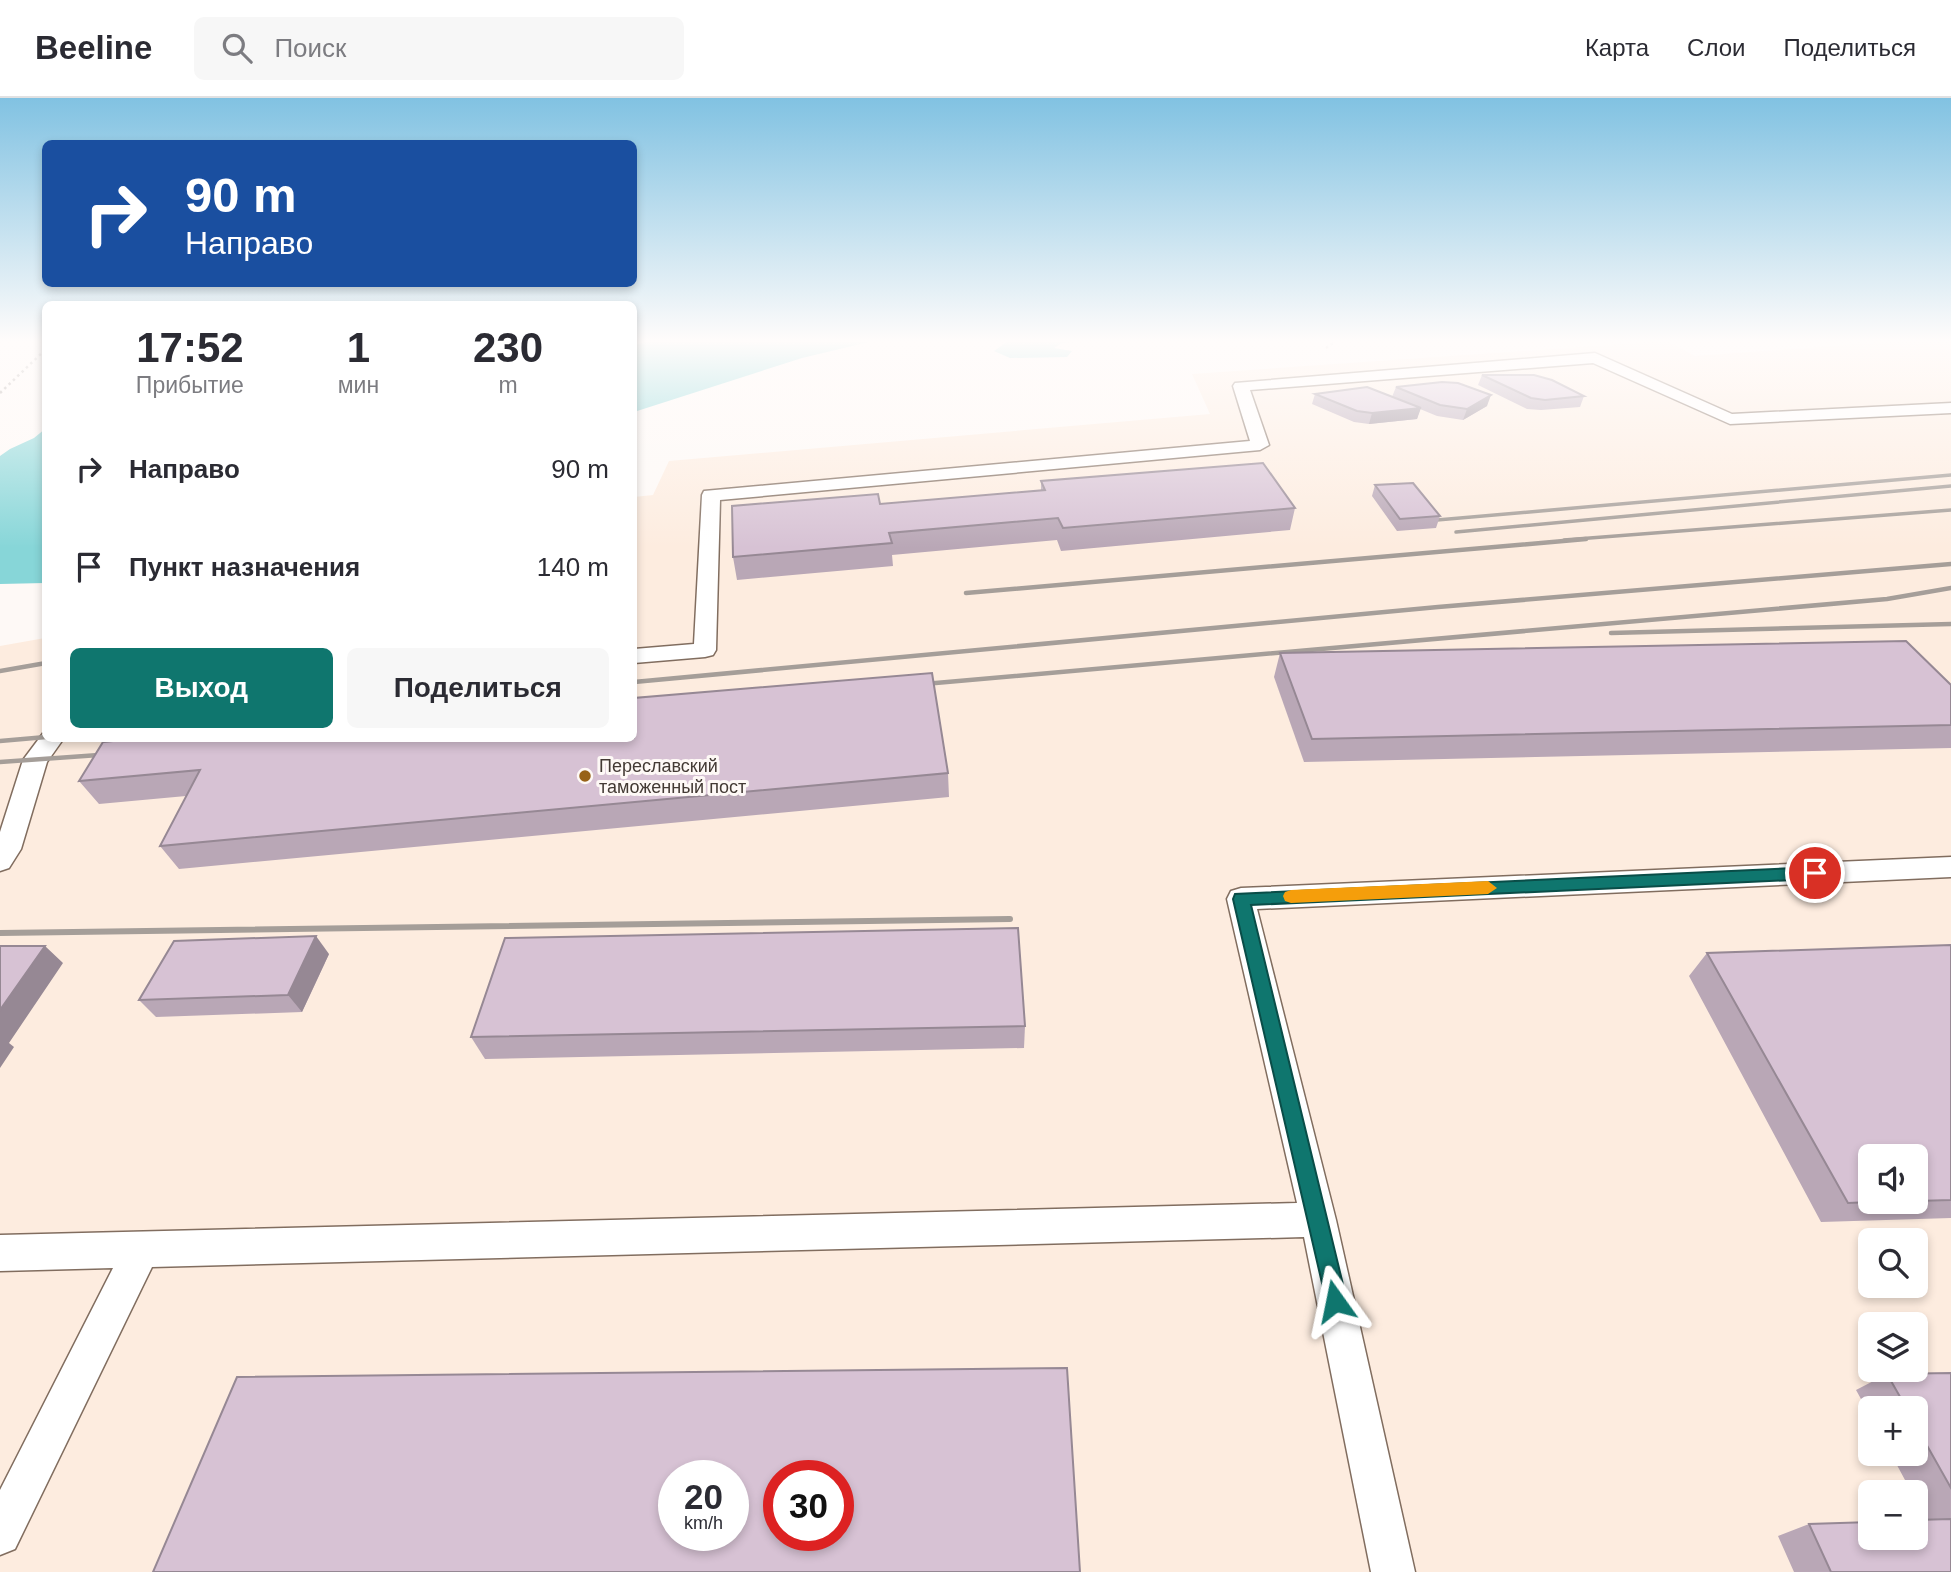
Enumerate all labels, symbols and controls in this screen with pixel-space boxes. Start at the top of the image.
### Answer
search box [194,17,684,80]
text: Beeline [35,29,152,66]
icon: search [218,29,256,67]
text: Поиск [274,33,346,63]
text: Карта [1585,34,1649,61]
text: Слои [1687,34,1745,61]
text: Поделиться [1783,34,1916,61]
icon: right [70,168,161,259]
text: 90 m [185,168,297,222]
text: Направо [185,225,313,261]
text: 17:52 [136,324,244,371]
text: 1 [347,324,370,371]
text: 230 [473,324,543,371]
text: Прибытие [136,372,244,398]
text: мин [338,372,379,398]
text: m [498,372,518,398]
icon: right [70,450,108,488]
text: Направо [129,454,240,484]
text: 90 m [551,454,609,484]
icon: arrive [70,548,108,586]
text: Пункт назначения [129,552,360,582]
text: 140 m [537,552,609,582]
button: Выход [70,648,333,728]
button: Поделиться [347,648,609,728]
place label: Переславский таможенный пост [599,756,746,797]
marker: Переславский таможенный пост [577,768,593,784]
pin [1785,843,1845,903]
icon: arrive [1796,854,1834,892]
map controls [1858,1144,1928,1550]
button: sound [1858,1144,1928,1214]
button: search [1858,1228,1928,1298]
position arrow [1298,1264,1372,1338]
button: layers [1858,1312,1928,1382]
button: + [1858,1396,1928,1466]
speed limit sign: 30 [763,1460,854,1551]
text: 20 [684,1477,723,1516]
button: − [1858,1480,1928,1550]
text: km/h [684,1513,723,1533]

